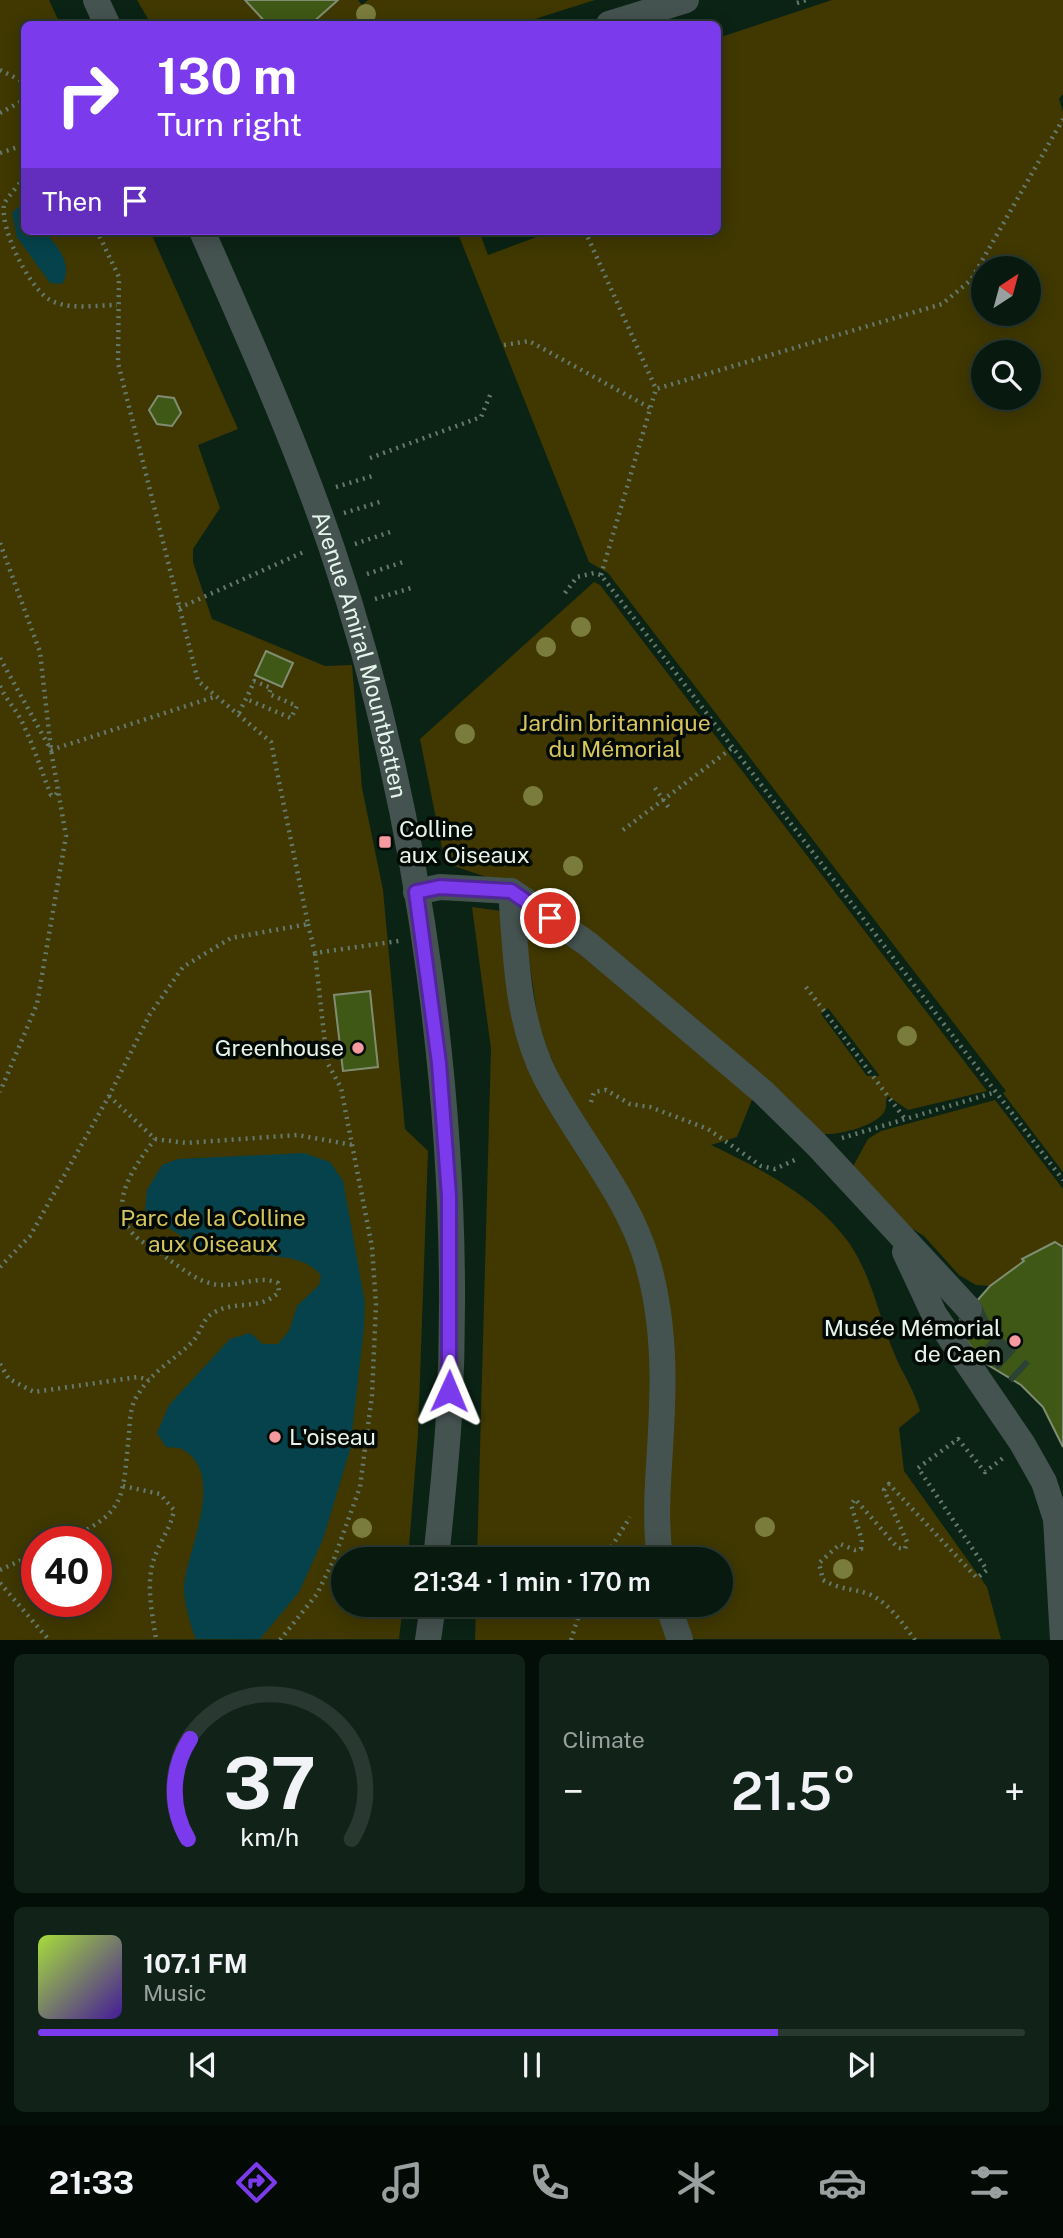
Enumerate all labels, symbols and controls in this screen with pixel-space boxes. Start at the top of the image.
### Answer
text: 130 m [157,47,297,105]
icon: right [42,49,133,140]
text: Turn right [157,106,302,143]
icon: arrive [116,182,154,220]
text: Then [42,186,102,217]
north arrow [971,256,1041,326]
map controls [971,256,1041,410]
button: search [971,340,1041,410]
street label: Avenue Amiral Mountbatten [307,507,413,801]
park label: Jardin britannique du Mémorial [519,709,711,762]
place label: Colline aux Oiseaux [399,815,530,868]
marker: Colline aux Oiseaux [377,834,393,850]
pin [520,888,580,948]
icon: arrive [531,899,569,937]
place label: Greenhouse [215,1034,344,1061]
marker: Greenhouse [350,1040,366,1056]
park label: Parc de la Colline aux Oiseaux [120,1204,306,1257]
place label: Musée Mémorial de Caen [824,1314,1001,1367]
marker: Musée Mémorial de Caen [1007,1333,1023,1349]
position arrow [412,1354,486,1428]
place label: L'oiseau [289,1423,376,1450]
marker: L'oiseau [267,1429,283,1445]
speed limit sign: 40 [21,1526,112,1617]
text: 21:34 · 1 min · 170 m [413,1566,651,1597]
text: Climate [563,1726,645,1753]
text: 37 [223,1741,316,1826]
text: 21.5° [731,1761,857,1822]
text: − [563,1769,584,1814]
text: + [1004,1769,1025,1814]
text: km/h [240,1822,299,1852]
text: 107.1 FM [143,1948,248,1979]
text: Music [143,1979,207,2006]
icon: previous [184,2046,222,2084]
icon: pause [513,2046,551,2084]
icon: next [842,2046,880,2084]
icon: directions [232,2158,281,2207]
icon: music [378,2158,427,2207]
icon: phone [525,2158,574,2207]
icon: climate [672,2158,721,2207]
icon: car [818,2158,867,2207]
icon: filters [965,2158,1014,2207]
text: 21:33 [49,2164,134,2201]

